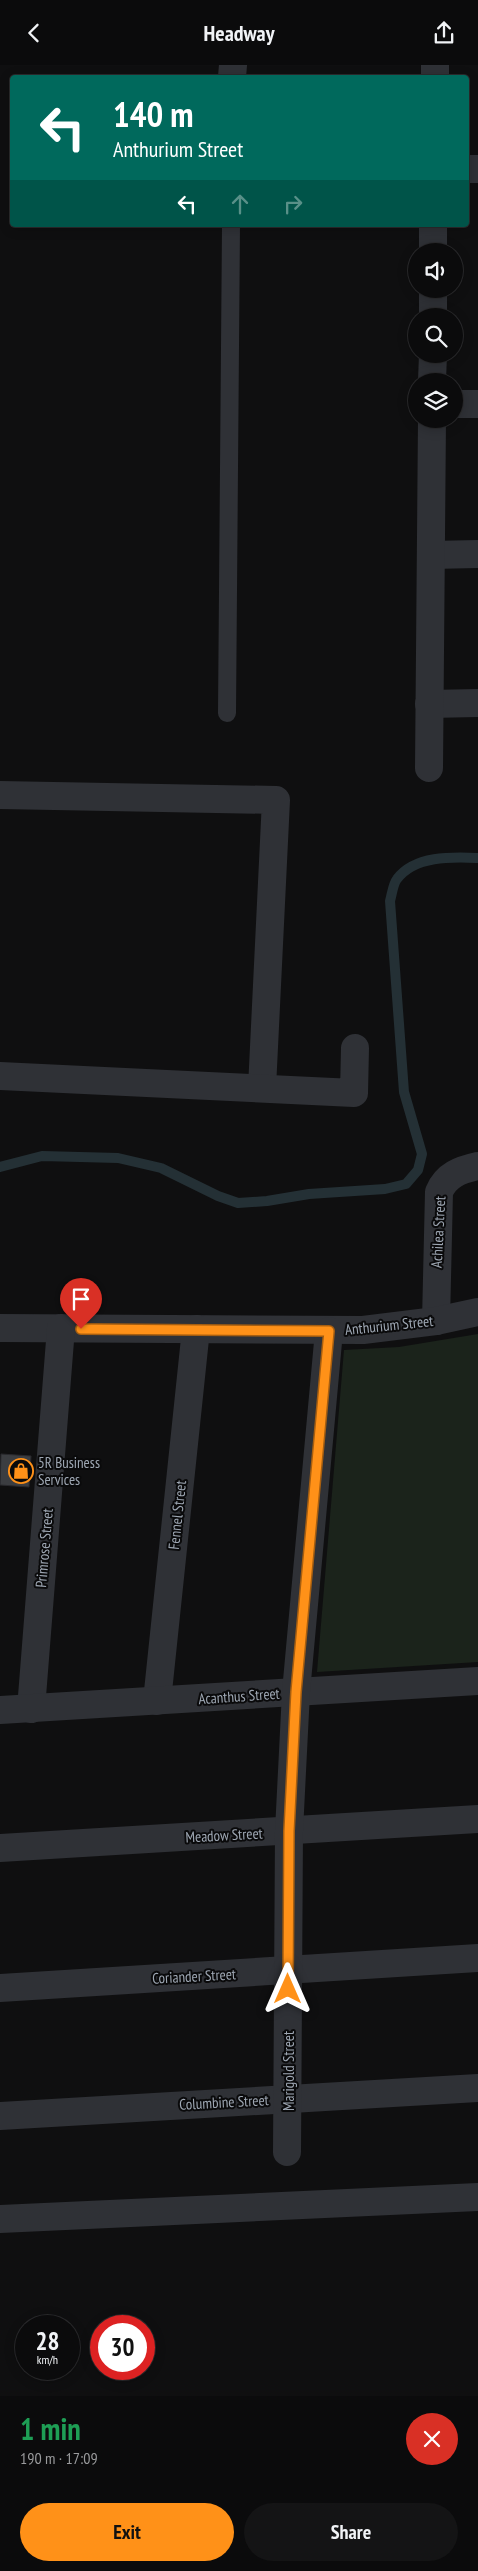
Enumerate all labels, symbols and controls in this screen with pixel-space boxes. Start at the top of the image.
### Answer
icon: back [20,19,48,47]
text: Headway [203,19,275,47]
icon: share [430,19,458,47]
text: 140 m [113,91,194,137]
icon: left [30,95,95,160]
text: Anthurium Street [113,135,243,163]
icon: left [173,190,201,218]
icon: ahead [226,190,254,218]
icon: right [279,190,307,218]
map controls [408,243,463,428]
button: sound [408,243,463,298]
button: search [408,308,463,363]
button: layers [408,373,463,428]
street label: Achilea Street [427,1196,449,1268]
pin [60,1278,102,1329]
icon: arrive [67,1285,95,1313]
street label: Anthurium Street [344,1311,434,1339]
place label: 5R Business Services [38,1453,100,1489]
shop icon: 5R Business Services [8,1458,34,1484]
street label: Fennel Street [164,1479,190,1551]
street label: Primrose Street [31,1508,57,1588]
street label: Acanthus Street [198,1684,280,1708]
street label: Meadow Street [185,1823,263,1847]
position arrow [261,1962,313,2014]
street label: Coriander Street [152,1964,236,1988]
street label: Marigold Street [279,2031,298,2111]
street label: Columbine Street [179,2090,269,2114]
speed limit sign: 30 [90,2315,155,2380]
text: 28 [36,2325,59,2357]
text: km/h [37,2352,58,2367]
text: 1 min [20,2409,81,2448]
button: close [406,2413,458,2465]
text: 190 m · 17:09 [20,2448,98,2468]
button: Exit [20,2503,234,2561]
button: Share [244,2503,458,2561]

